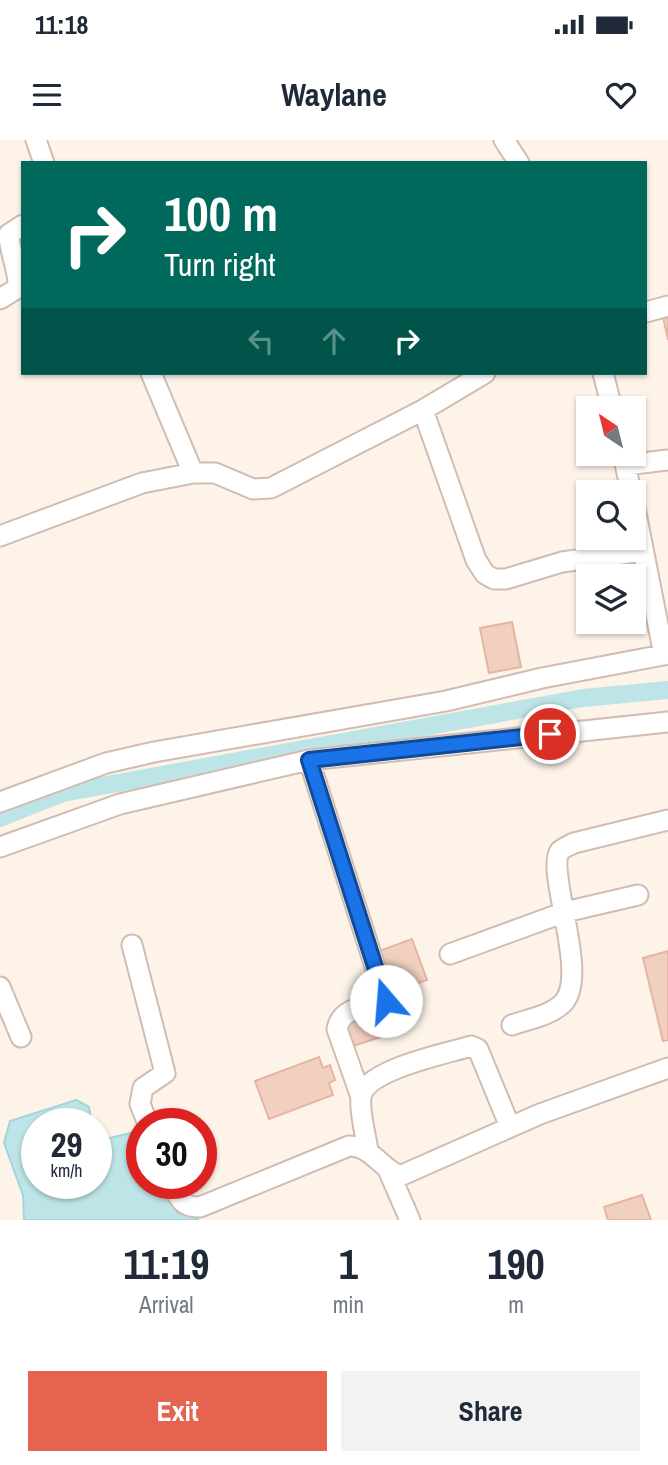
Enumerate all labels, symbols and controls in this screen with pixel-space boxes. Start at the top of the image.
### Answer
text: 11:18 [35,7,88,42]
text: Waylane [281,73,387,116]
icon: menu [28,76,66,114]
icon: heart [602,76,640,114]
text: 100 m [164,180,278,246]
icon: right [49,189,140,280]
text: Turn right [164,243,276,286]
icon: left [242,322,280,360]
icon: ahead [315,322,353,360]
icon: right [388,322,426,360]
north arrow [576,396,646,466]
map controls [576,396,646,634]
button: search [576,480,646,550]
button: layers [576,564,646,634]
pin [520,704,580,764]
icon: arrive [531,715,569,753]
position arrow [349,964,423,1038]
speed limit sign: 30 [126,1108,217,1199]
text: 29 [51,1121,82,1168]
text: km/h [51,1158,83,1183]
text: 11:19 [123,1236,209,1292]
text: 1 [339,1236,358,1292]
text: 190 [487,1236,545,1292]
text: Arrival [139,1289,194,1320]
text: min [333,1289,364,1320]
text: m [508,1289,524,1320]
button: Exit [28,1371,327,1451]
button: Share [341,1371,640,1451]

